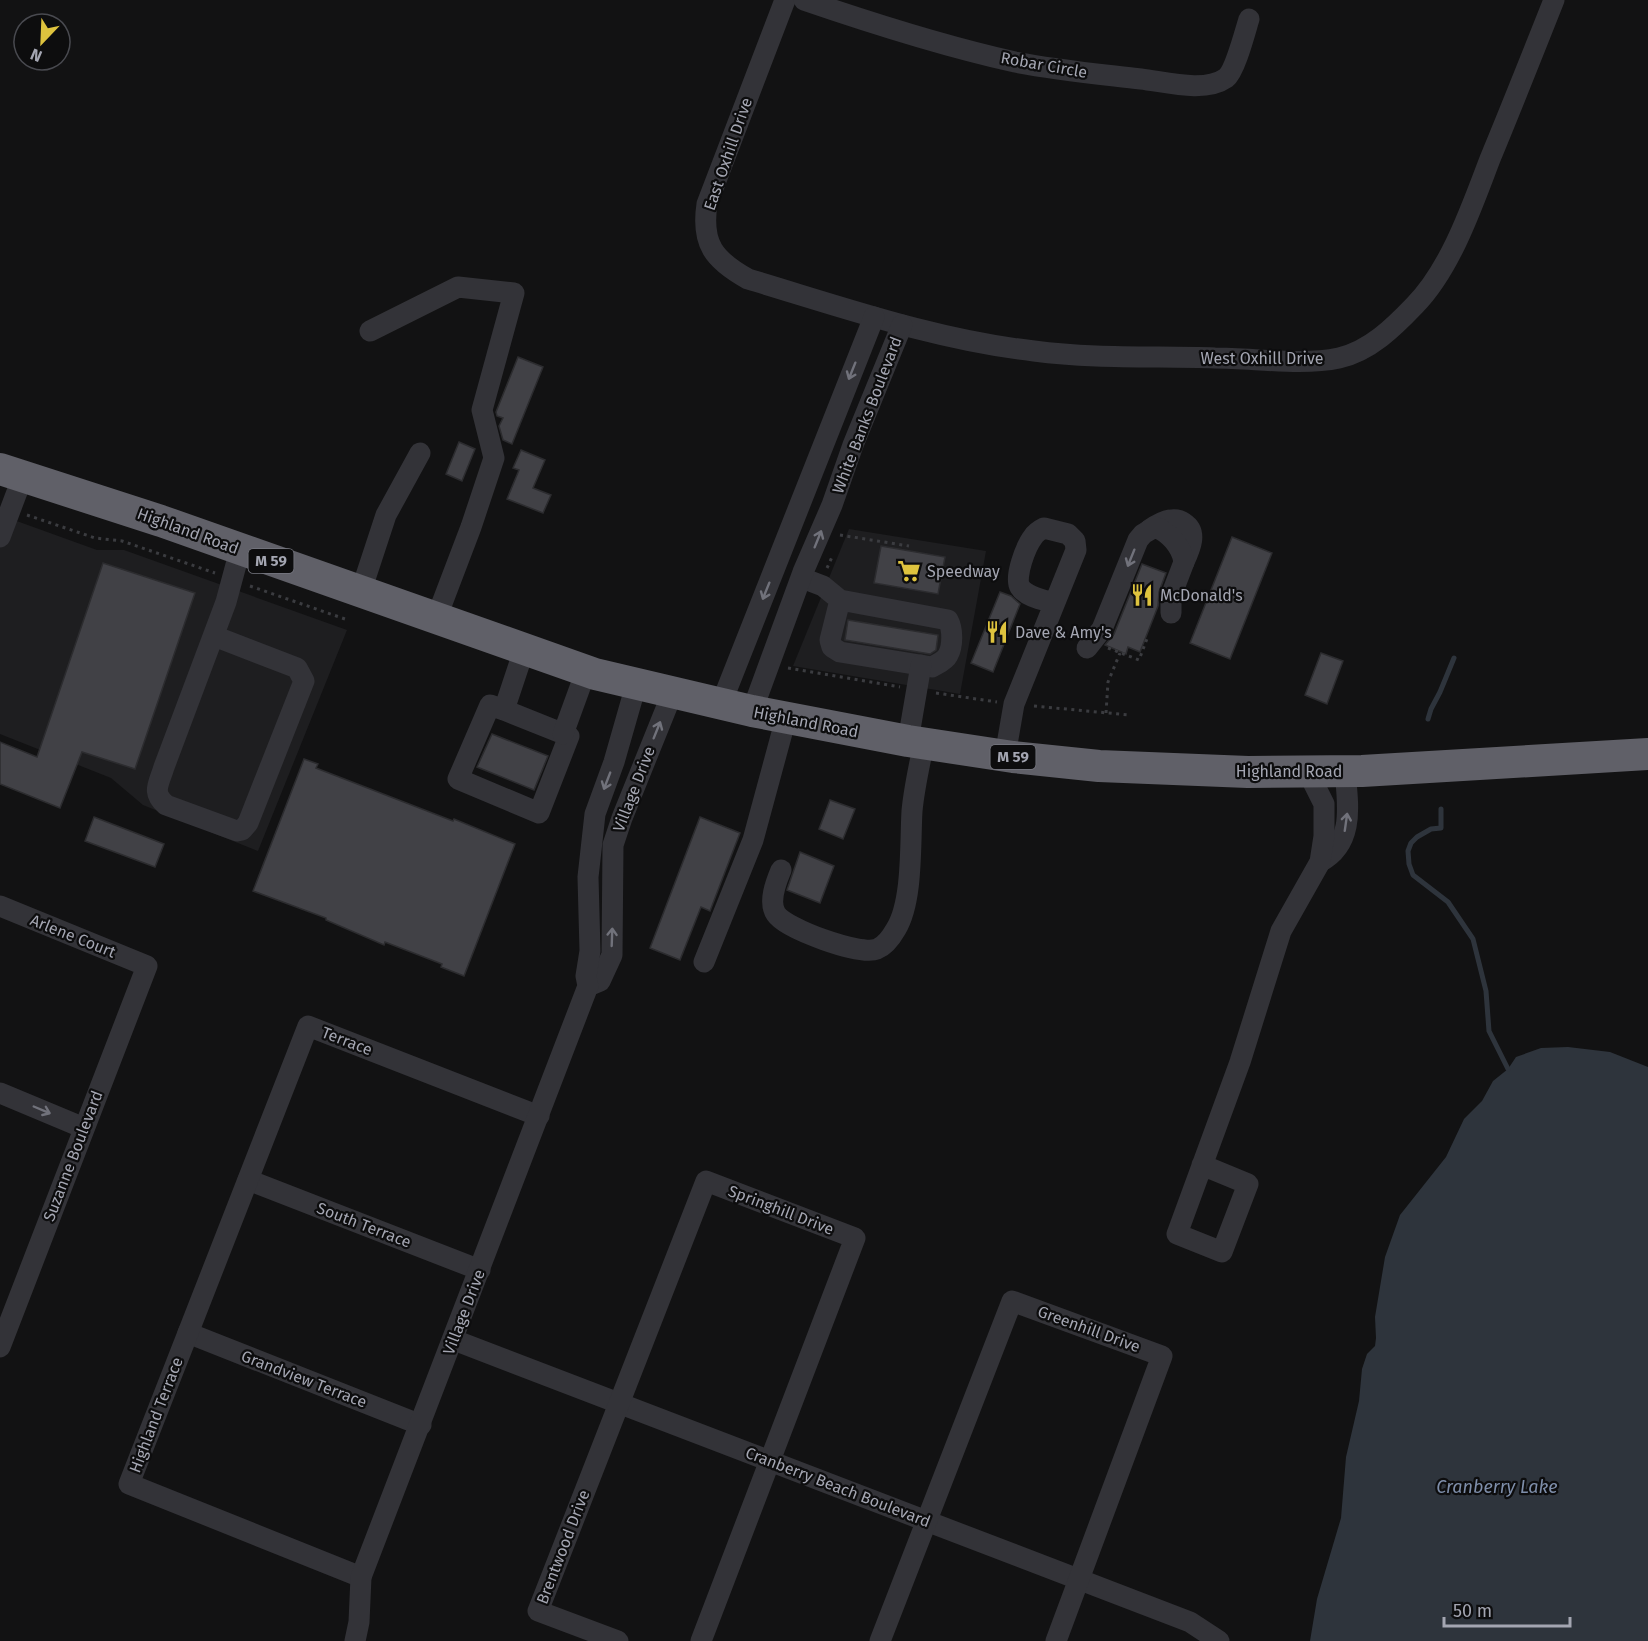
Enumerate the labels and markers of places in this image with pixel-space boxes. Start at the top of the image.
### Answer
supermarket icon: Speedway [896,558,922,584]
place label: Speedway [927,562,1000,581]
restaurant icon: McDonald's [1129,582,1155,608]
place label: McDonald's [1160,586,1243,605]
restaurant icon: Dave & Amy's [984,619,1010,645]
place label: Dave & Amy's [1015,623,1112,642]

